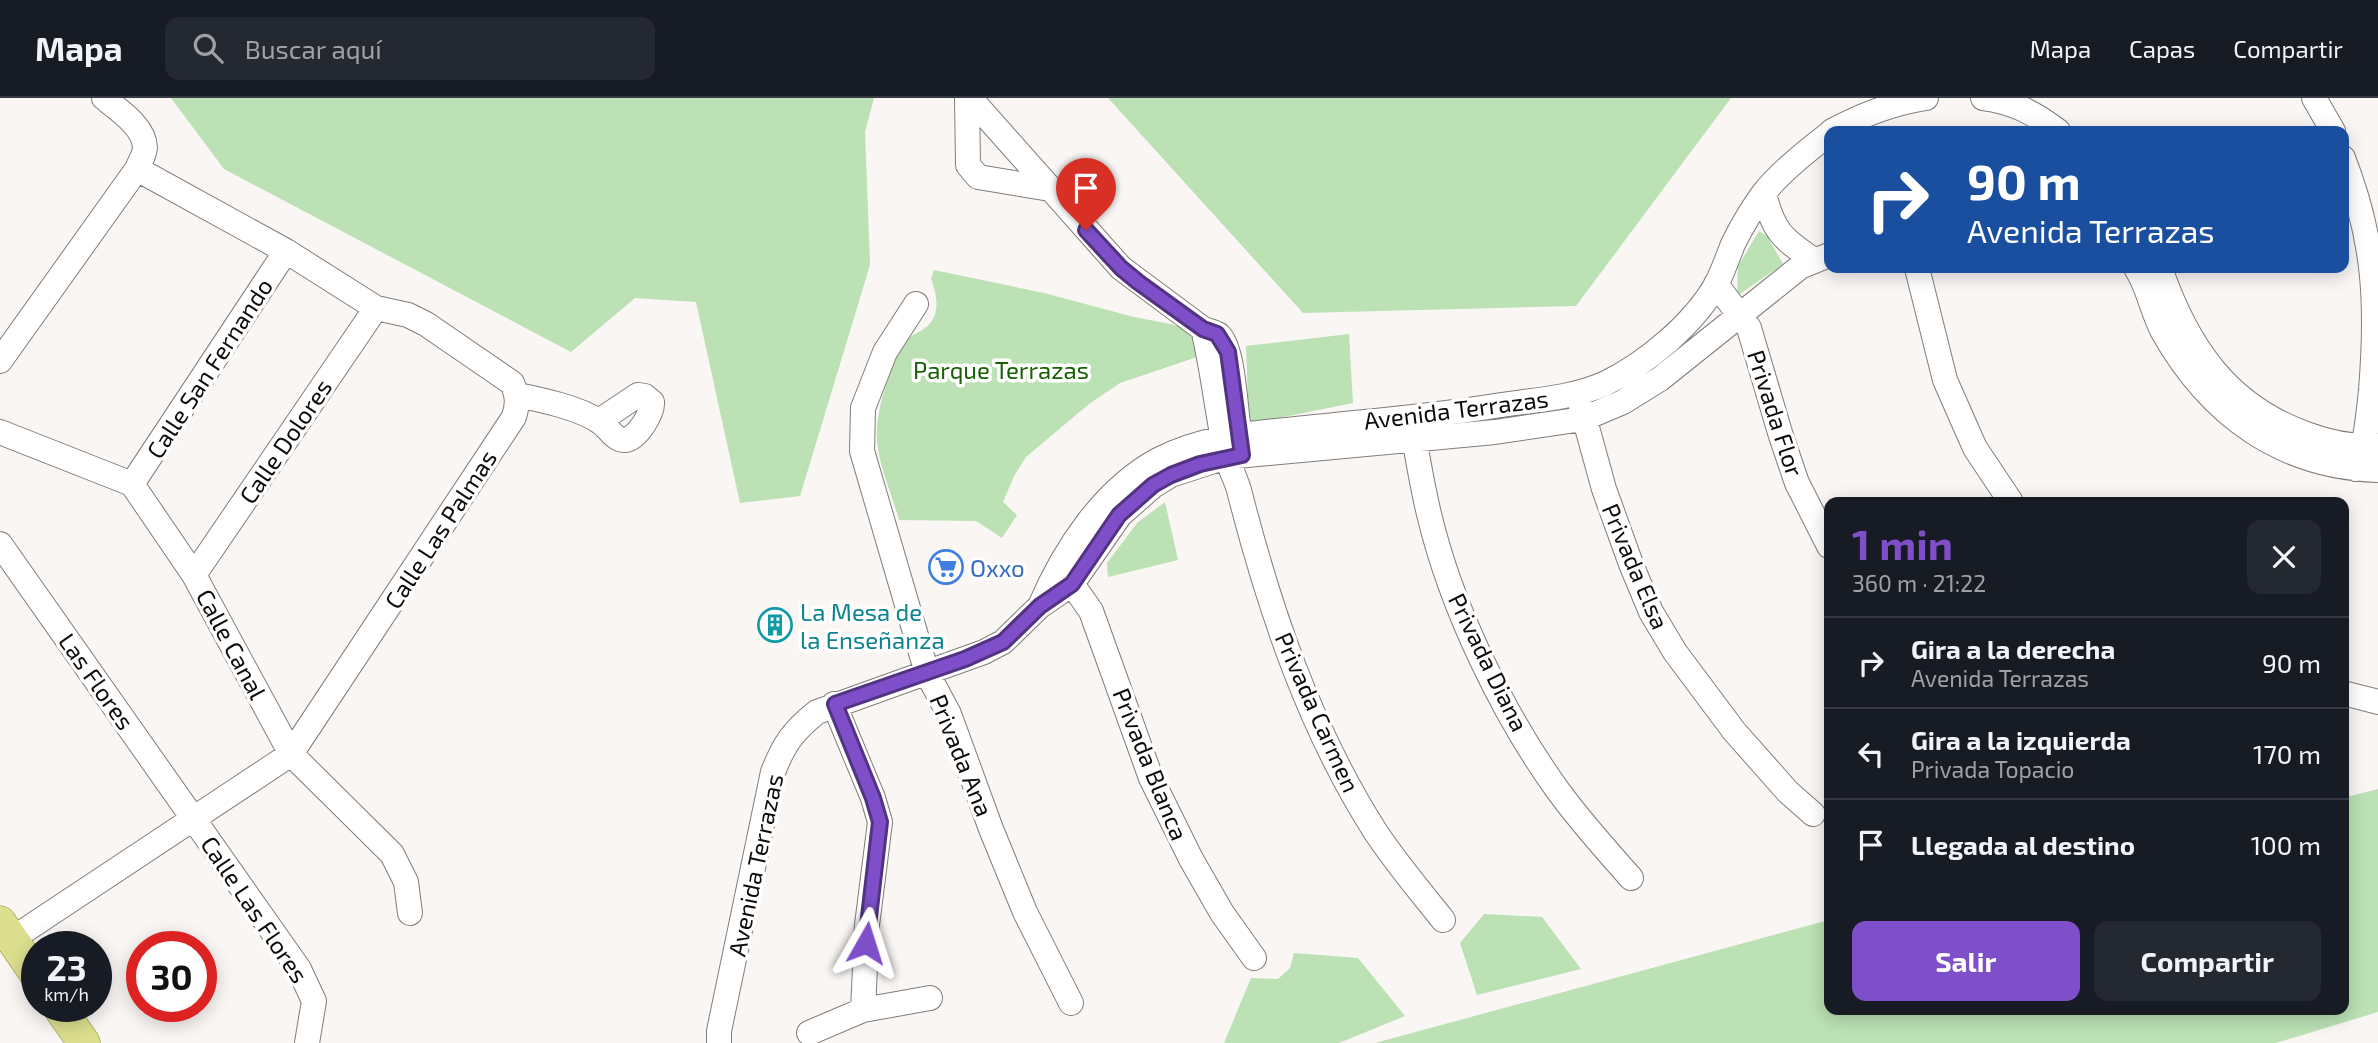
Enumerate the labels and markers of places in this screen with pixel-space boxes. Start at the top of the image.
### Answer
pin [1056,158,1116,230]
supermarket icon: Oxxo [927,548,965,586]
place label: Oxxo [970,553,1025,582]
place label: La Mesa de la Enseñanza [800,597,945,654]
building icon: La Mesa de la Enseñanza [756,606,794,644]

